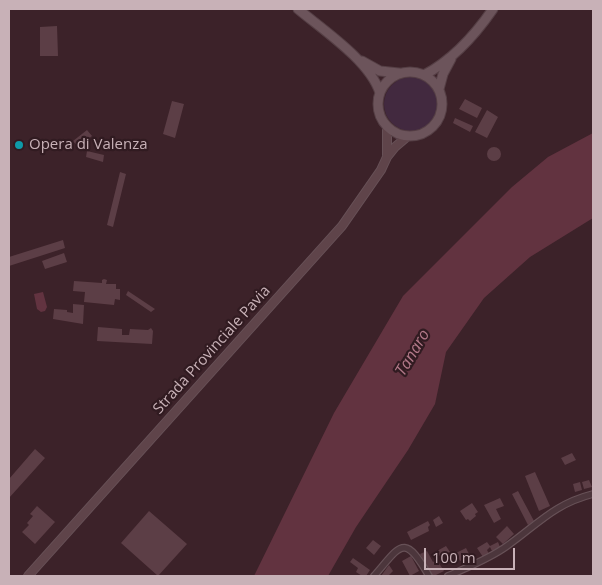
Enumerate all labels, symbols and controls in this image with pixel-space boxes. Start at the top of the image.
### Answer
place label: Opera di Valenza [29,136,148,154]
marker: Opera di Valenza [13,139,25,151]
street label: Strada Provinciale Pavia [150,282,274,418]
water label: Tanaro [392,326,434,380]
scale bar [427,538,518,570]
text: 100 m [432,547,476,567]

